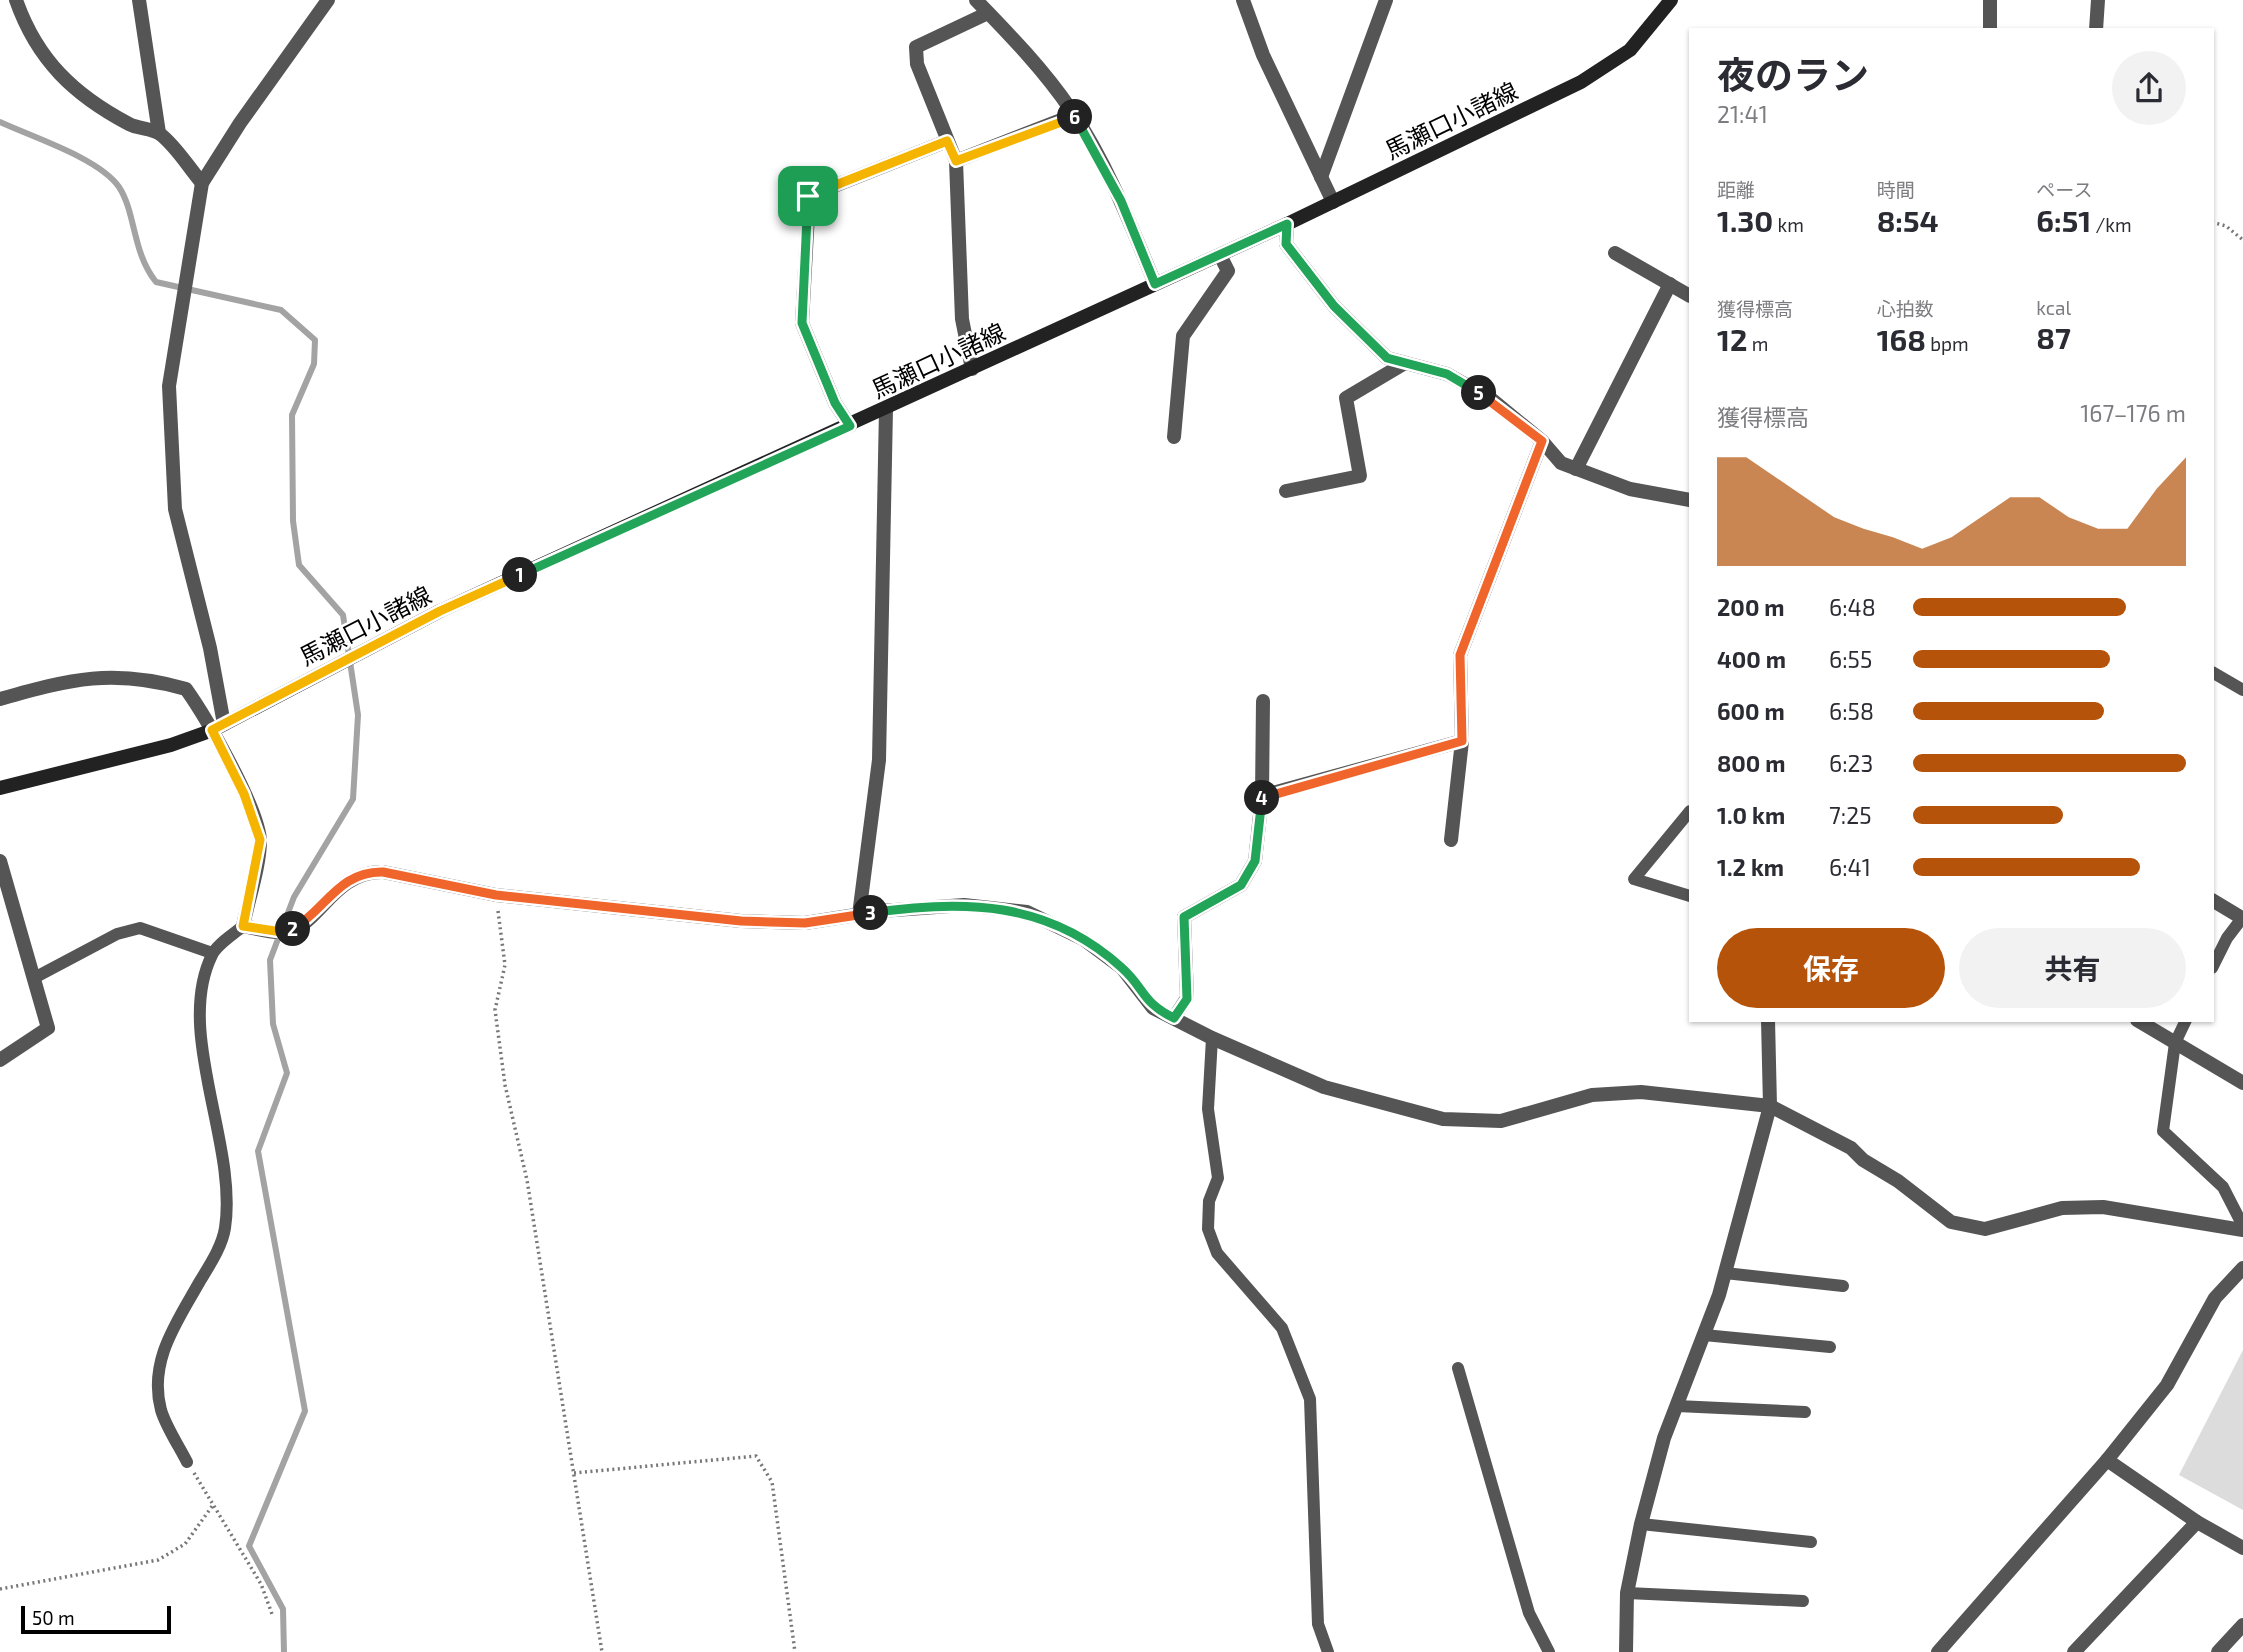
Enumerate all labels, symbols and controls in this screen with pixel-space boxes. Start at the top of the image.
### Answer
text: 夜のラン [1717,51,1869,97]
button: share [2112,51,2186,125]
street label: 馬瀬口小諸線 [1380,75,1522,165]
pin: 6 [1058,100,1092,134]
text: 21:41 [1717,100,1768,128]
text: 6 [1069,105,1080,128]
pin [778,166,838,226]
icon: arrive [789,177,827,215]
text: 距離 [1717,178,1755,201]
text: 時間 [1877,178,1915,201]
text: ペース [2036,178,2092,201]
text: 1.30 [1717,202,1773,238]
text: 8:54 [1877,202,1939,238]
text: 6:51 [2036,202,2091,238]
text: km [1773,213,1804,236]
text: /km [2091,213,2132,236]
text: kcal [2036,296,2071,319]
text: 獲得標高 [1717,297,1793,320]
text: 心拍数 [1877,297,1934,320]
street label: 馬瀬口小諸線 [867,316,1009,404]
text: 87 [2036,319,2071,355]
text: 12 [1717,321,1747,357]
text: 168 [1877,321,1926,357]
text: m [1747,332,1768,355]
text: bpm [1926,332,1969,355]
pin: 5 [1462,376,1496,410]
text: 5 [1473,381,1484,404]
text: 167–176 m [2080,399,2186,427]
text: 獲得標高 [1717,403,1809,431]
pin: 1 [503,558,538,592]
text: 1 [515,563,524,586]
street label: 馬瀬口小諸線 [294,579,436,671]
text: 200 m [1717,593,1785,621]
text: 6:48 [1829,593,1876,621]
text: 400 m [1717,645,1786,673]
text: 6:55 [1829,645,1872,673]
text: 600 m [1717,697,1785,725]
text: 6:58 [1829,697,1874,725]
text: 800 m [1717,749,1786,777]
text: 6:23 [1829,749,1873,777]
pin: 4 [1244,780,1280,816]
text: 4 [1255,786,1268,809]
text: 1.0 km [1717,801,1785,829]
text: 7:25 [1829,801,1871,829]
text: 1.2 km [1717,853,1784,881]
text: 6:41 [1829,853,1871,881]
pin: 3 [854,895,888,930]
text: 3 [865,901,876,924]
pin: 2 [276,912,310,946]
text: 2 [287,917,298,940]
button: 保存 [1717,928,1945,1008]
button: 共有 [1959,928,2186,1008]
scale bar [21,1603,172,1635]
text: 50 m [32,1606,75,1629]

